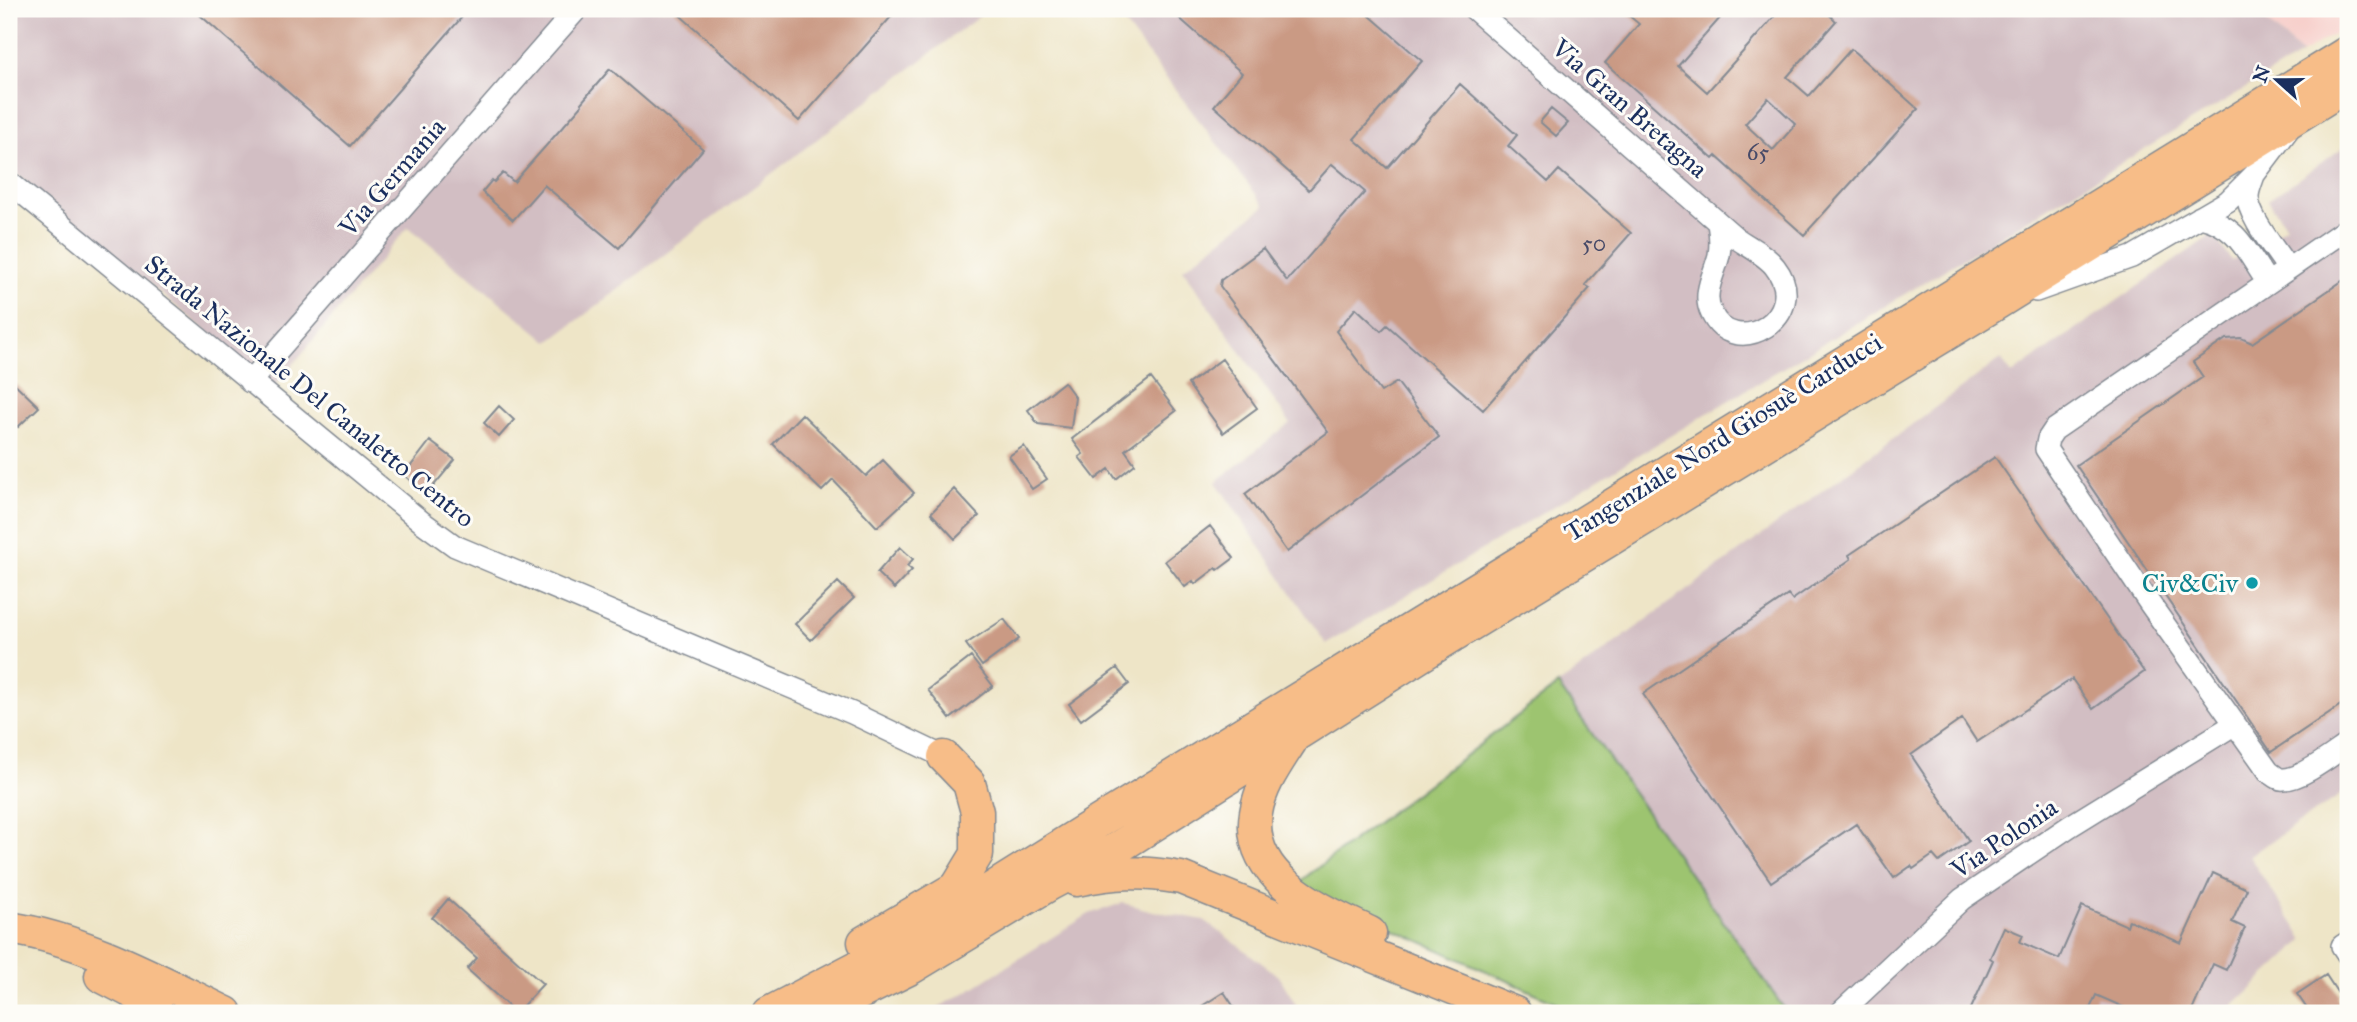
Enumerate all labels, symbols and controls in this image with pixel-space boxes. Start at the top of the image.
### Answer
street label: Via Gran Bretagna [1545,31,1714,184]
north arrow [2242,46,2312,116]
text: N [2248,62,2275,86]
street label: Via Germania [331,111,452,243]
house number: 65 [1747,138,1770,166]
house number: 50 [1582,229,1606,257]
street label: Strada Nazionale Del Canaletto Centro [139,248,481,534]
street label: Tangenziale Nord Giosuè Carducci [1558,326,1888,548]
place label: Civ&Civ [2142,567,2239,599]
marker: Civ&Civ [2244,575,2260,591]
street label: Via Polonia [1944,791,2063,886]

